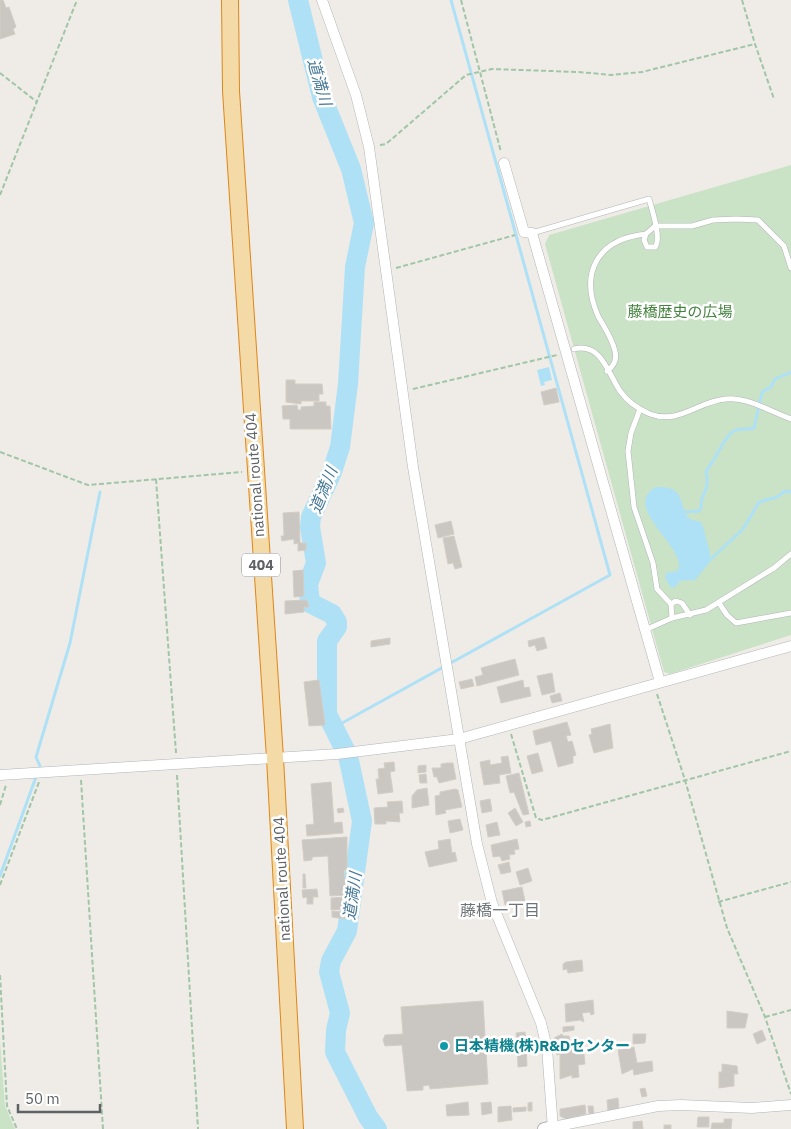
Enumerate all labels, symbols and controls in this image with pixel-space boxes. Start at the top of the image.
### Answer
water label: 道満川 [304,56,337,110]
park label: 藤橋歴史の広場 [627,302,733,321]
street label: national route 404 [241,412,268,538]
water label: 道満川 [305,462,342,516]
road number: 404 [242,554,280,576]
street label: national route 404 [269,816,294,942]
water label: 道満川 [339,869,366,921]
district label: 藤橋一丁目 [460,900,540,920]
place label: 日本精機(株)R&Dセンター [454,1036,630,1055]
marker: 日本精機(株)R&Dセンター [438,1040,450,1052]
scale bar [18,1082,100,1114]
text: 50 m [25,1089,60,1108]

